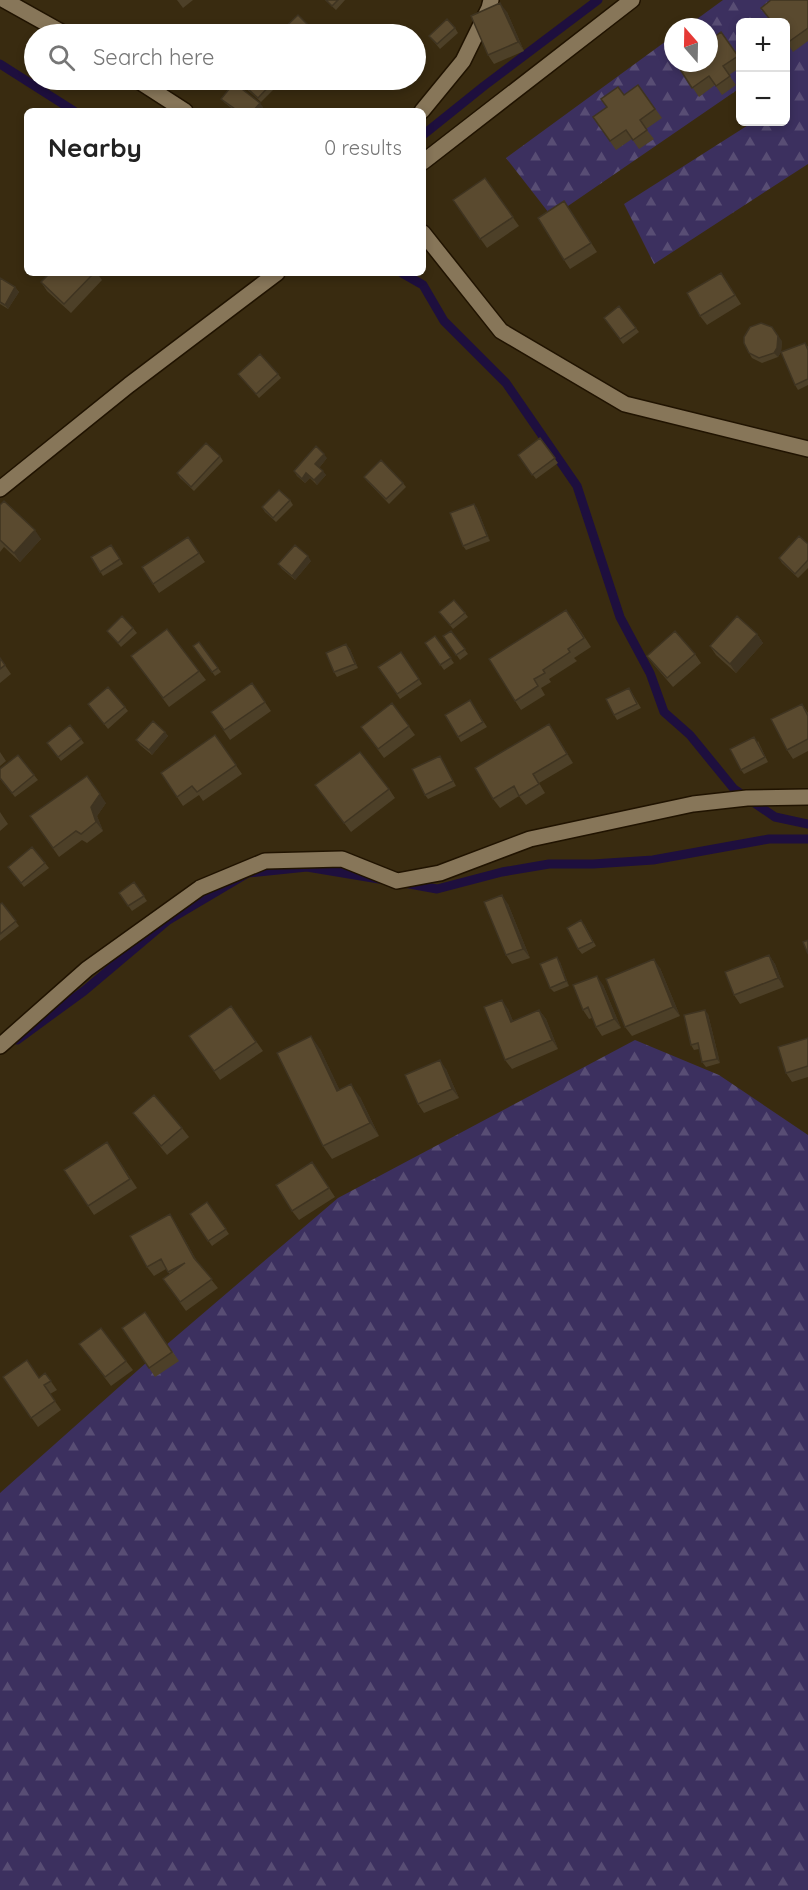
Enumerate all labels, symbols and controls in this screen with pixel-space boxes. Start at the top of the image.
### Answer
north arrow [664,18,718,72]
map controls [736,18,790,126]
button: + [736,18,790,72]
search box [24,24,426,90]
icon: search [45,41,78,74]
text: Search here [93,43,214,71]
button: − [736,72,790,126]
text: Nearby [48,131,142,164]
text: 0 results [324,135,402,160]

